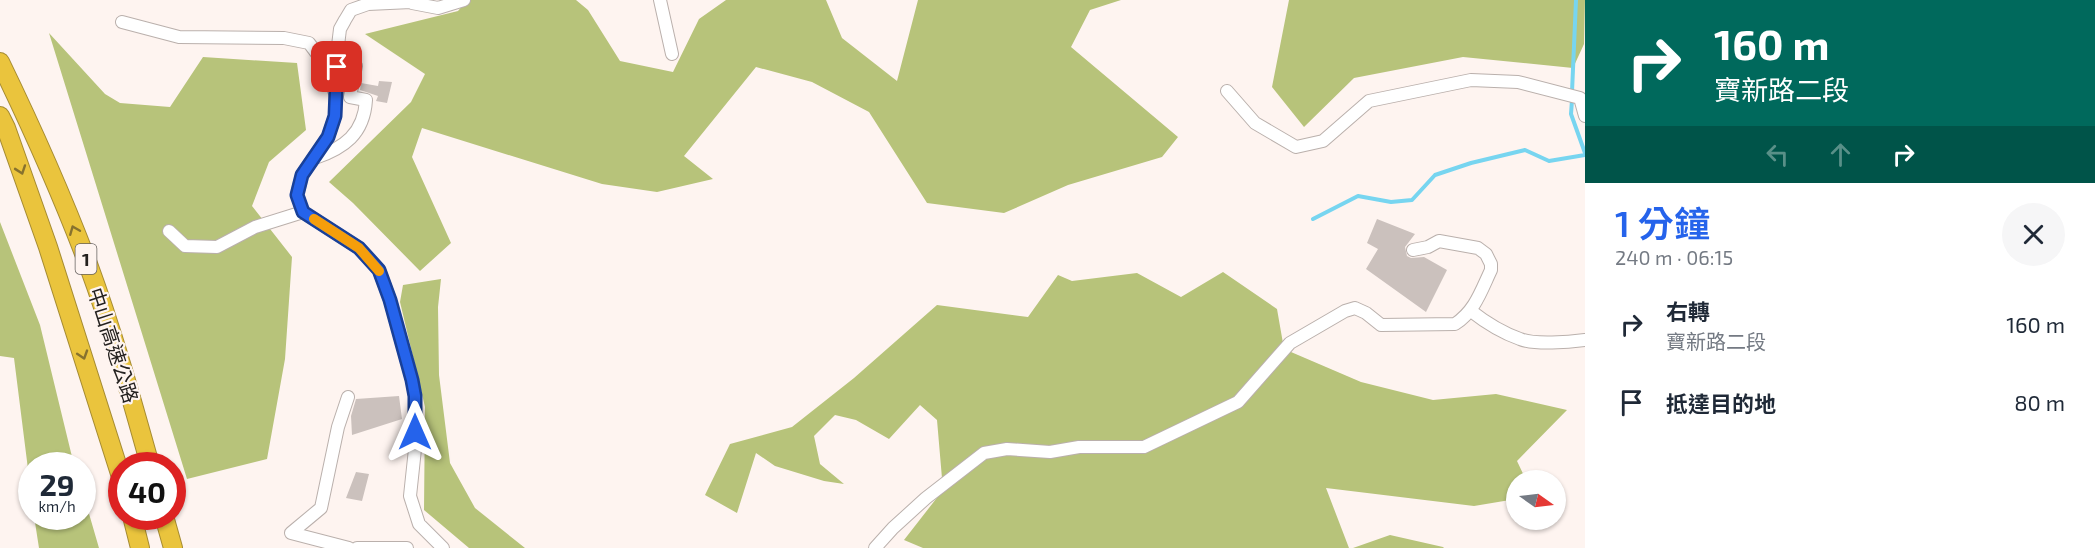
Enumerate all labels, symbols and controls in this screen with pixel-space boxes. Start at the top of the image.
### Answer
text: 160 m [1714,18,1830,68]
icon: right [1615,24,1693,102]
pin [311,41,362,92]
icon: arrive [320,50,353,83]
text: 寶新路二段 [1714,73,1849,105]
icon: left [1761,138,1794,171]
icon: ahead [1824,138,1857,171]
icon: right [1887,138,1920,171]
one-way arrow [14,164,27,175]
text: 1 分鐘 [1615,201,1710,244]
button: close [2002,203,2065,266]
one-way arrow [69,225,81,236]
road number: 1 [76,244,97,274]
text: 240 m · 06:15 [1615,245,1733,269]
street label: 中山高速公路 [84,284,144,406]
text: 右轉 [1666,298,1710,324]
icon: right [1615,308,1648,341]
text: 160 m [2006,311,2065,337]
text: 寶新路二段 [1666,329,1766,353]
one-way arrow [75,349,88,360]
icon: arrive [1615,386,1648,419]
text: 80 m [2014,389,2065,415]
text: 抵達目的地 [1666,390,1776,416]
position arrow [383,400,447,464]
speed limit sign: 40 [108,452,186,530]
text: 29 [39,466,75,502]
north arrow [1506,470,1566,530]
map controls [1506,470,1566,530]
text: km/h [38,497,76,515]

